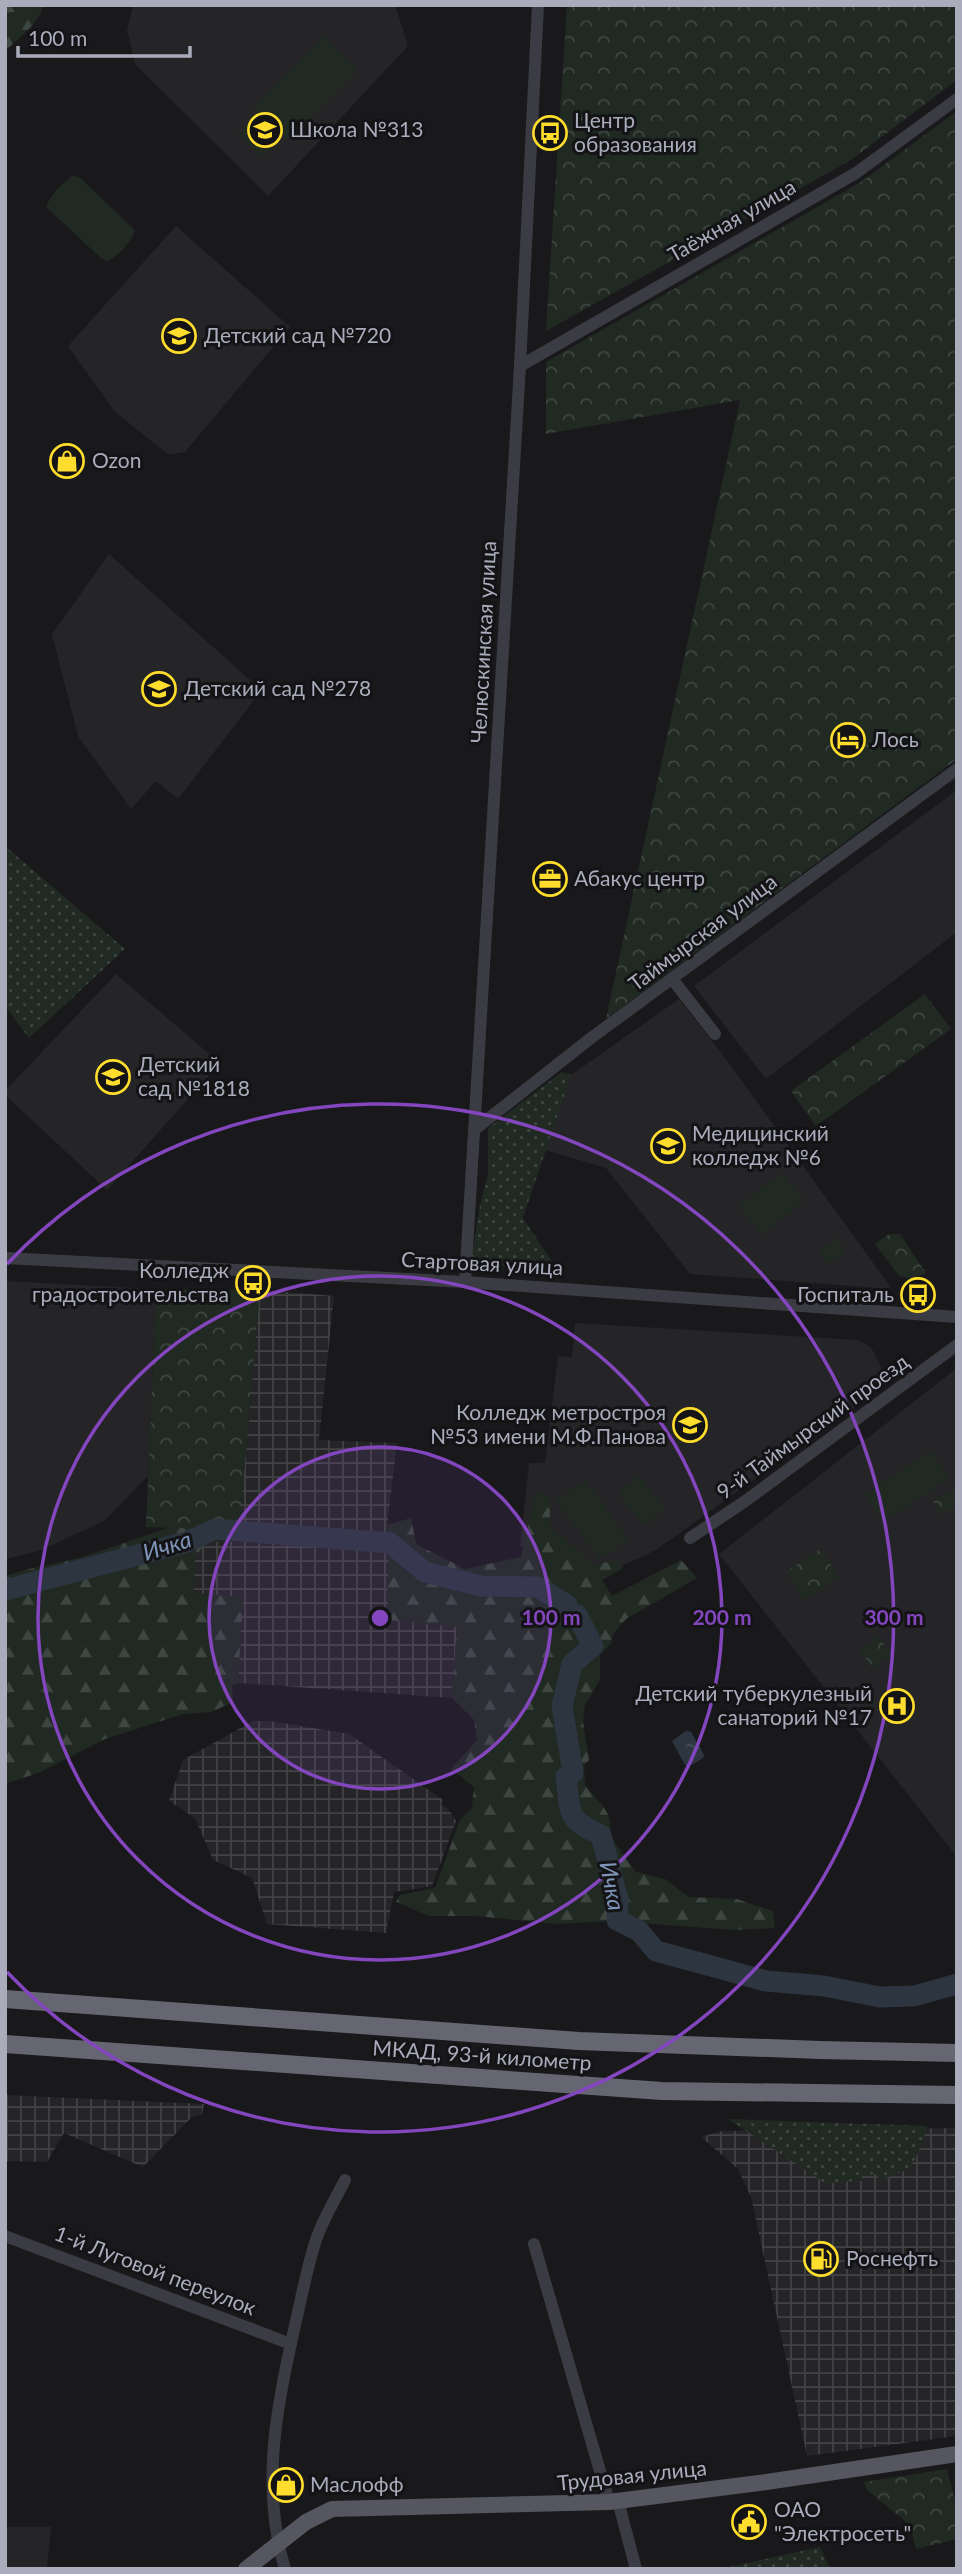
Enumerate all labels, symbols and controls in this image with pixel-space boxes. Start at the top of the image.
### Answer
scale bar [18,14,189,58]
text: 100 m [28,25,87,50]
place label: Центр образования [574,107,697,156]
school or university icon: Школа №313 [246,111,284,149]
bus stop icon: Центр образования [531,114,569,152]
place label: Школа №313 [290,116,423,141]
street label: Таёжная улица [663,173,800,266]
school or university icon: Детский сад №720 [160,317,198,355]
place label: Детский сад №720 [204,322,391,347]
shop icon: Ozon [48,442,86,480]
place label: Ozon [92,447,142,472]
street label: Челюскинская улица [465,540,500,744]
school or university icon: Детский сад №278 [140,670,178,708]
place label: Детский сад №278 [184,675,371,700]
hotel icon: Лось [829,721,867,759]
place label: Лось [871,726,919,751]
office icon: Абакус центр [531,860,569,898]
place label: Абакус центр [574,865,705,890]
street label: Таймырская улица [623,868,781,996]
place label: Детский сад №1818 [138,1051,250,1100]
school or university icon: Детский сад №1818 [94,1058,132,1096]
place label: Медицинский колледж №6 [692,1120,829,1169]
school or university icon: Медицинский колледж №6 [649,1127,687,1165]
street label: Стартовая улица [401,1246,564,1279]
place label: Колледж градостроительства [32,1257,229,1306]
bus stop icon: Колледж градостроительства [234,1264,272,1302]
bus stop icon: Госпиталь [899,1276,937,1314]
place label: Госпиталь [797,1281,894,1306]
street label: 9-й Таймырский проезд [711,1348,913,1504]
place label: Колледж метростроя №53 имени М.Ф.Панова [430,1399,666,1448]
school or university icon: Колледж метростроя №53 имени М.Ф.Панова [671,1406,709,1444]
water label: Ичка [139,1524,194,1566]
text: 100 m [521,1604,581,1629]
text: 200 m [692,1604,752,1629]
text: 300 m [864,1604,924,1629]
centre of rings [368,1606,392,1630]
place label: Детский туберкулезный санаторий №17 [635,1680,872,1729]
hospital icon: Детский туберкулезный санаторий №17 [878,1687,916,1725]
water label: Ичка [595,1859,631,1913]
street label: МКАД, 93-й километр [372,2034,592,2075]
street label: 1-й Луговой переулок [51,2220,260,2320]
fuel station icon: Роснефть [802,2240,840,2278]
place label: Роснефть [846,2245,938,2270]
street label: Трудовая улица [556,2454,708,2495]
shop icon: Маслофф [267,2466,305,2504]
place label: Маслофф [310,2471,403,2496]
place label: ОАО "Электросеть" [774,2496,911,2545]
public building icon: ОАО "Электросеть" [730,2503,768,2541]

